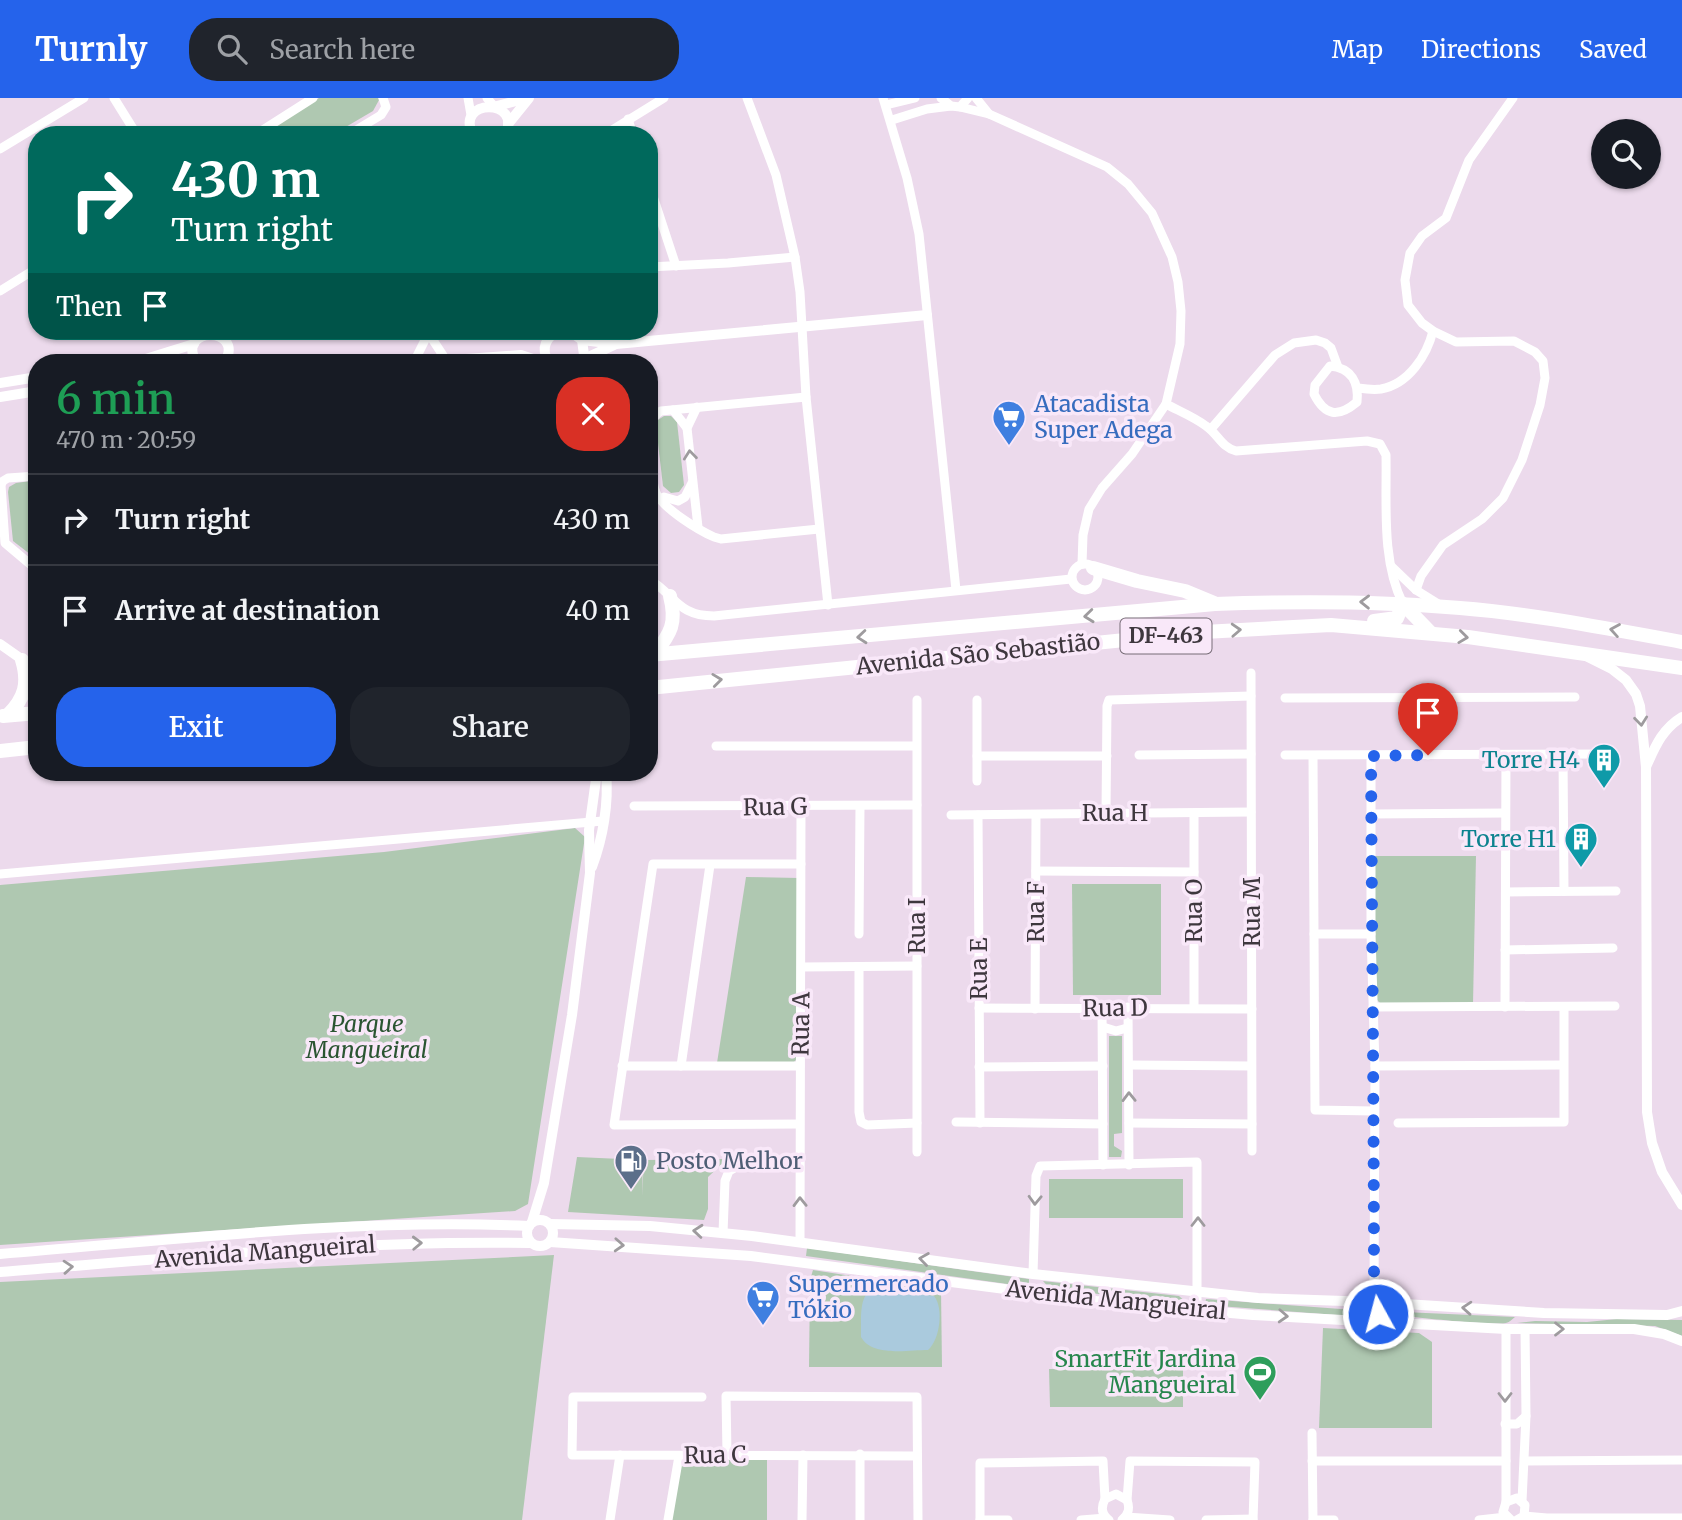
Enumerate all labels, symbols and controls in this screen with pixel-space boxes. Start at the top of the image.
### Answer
search box [189,18,679,81]
text: Turnly [35,29,147,70]
icon: search [213,30,251,68]
text: Search here [269,33,415,66]
text: Map [1332,34,1383,65]
text: Directions [1421,34,1541,65]
text: Saved [1579,34,1647,65]
map controls [1591,119,1661,189]
button: search [1591,119,1661,189]
text: 430 m [171,149,320,210]
icon: right [56,154,147,245]
text: Turn right [171,210,333,250]
icon: arrive [136,287,174,325]
text: Then [56,290,122,323]
text: 6 min [56,373,175,425]
button: close [556,377,630,451]
place label: Atacadista Super Adega [1033,389,1173,444]
supermarket icon: Atacadista Super Adega [990,398,1028,447]
text: 470 m · 20:59 [56,425,196,454]
one-way arrow [683,449,698,460]
icon: right [56,501,94,539]
text: Turn right [115,503,250,536]
text: 430 m [553,503,630,536]
icon: arrive [56,592,94,630]
text: Arrive at destination [115,594,380,627]
text: 40 m [566,594,630,627]
one-way arrow [1359,594,1369,610]
one-way arrow [1083,609,1094,624]
road number: DF-463 [1120,618,1212,654]
one-way arrow [1231,623,1242,638]
one-way arrow [1609,623,1621,638]
street label: Avenida São Sebastião [853,626,1102,681]
one-way arrow [856,629,867,644]
one-way arrow [1457,629,1469,644]
one-way arrow [711,673,723,688]
pin [1398,683,1458,755]
button: Exit [56,687,336,767]
button: Share [350,687,630,767]
icon: arrive [1409,694,1447,732]
one-way arrow [1633,716,1648,727]
building icon: Torre H4 [1585,741,1623,790]
place label: Torre H4 [1482,745,1580,774]
street label: Rua G [742,791,808,822]
street label: Rua H [1082,798,1148,827]
building icon: Torre H1 [1562,820,1600,869]
place label: Torre H1 [1461,824,1556,853]
street label: Rua M [1237,876,1266,947]
street label: Rua O [1179,879,1208,943]
street label: Rua F [1021,881,1050,943]
street label: Rua I [902,898,931,954]
street label: Rua E [964,937,993,1000]
street label: Rua A [785,991,816,1056]
street label: Rua D [1082,992,1148,1023]
park label: Parque Mangueiral [305,1009,428,1064]
one-way arrow [1121,1091,1137,1102]
fuel station icon: Posto Melhor [612,1142,650,1191]
place label: Posto Melhor [656,1146,803,1175]
one-way arrow [1027,1195,1043,1206]
one-way arrow [792,1197,808,1207]
one-way arrow [1190,1216,1206,1226]
one-way arrow [693,1224,704,1239]
street label: Avenida Mangueiral [152,1229,377,1274]
one-way arrow [412,1235,423,1251]
one-way arrow [613,1238,624,1253]
one-way arrow [918,1252,930,1267]
one-way arrow [63,1260,74,1275]
place label: Supermercado Tókio [788,1269,949,1324]
street label: Avenida Mangueiral [1003,1273,1228,1326]
position arrow [1341,1277,1415,1351]
supermarket icon: Supermercado Tókio [744,1278,782,1327]
one-way arrow [1462,1301,1473,1316]
one-way arrow [1278,1309,1289,1324]
one-way arrow [1554,1321,1565,1337]
place label: SmartFit Jardina Mangueiral [1054,1344,1236,1399]
sports icon: SmartFit Jardina Mangueiral [1241,1353,1279,1402]
one-way arrow [1497,1392,1513,1403]
street label: Rua C [683,1439,747,1470]

